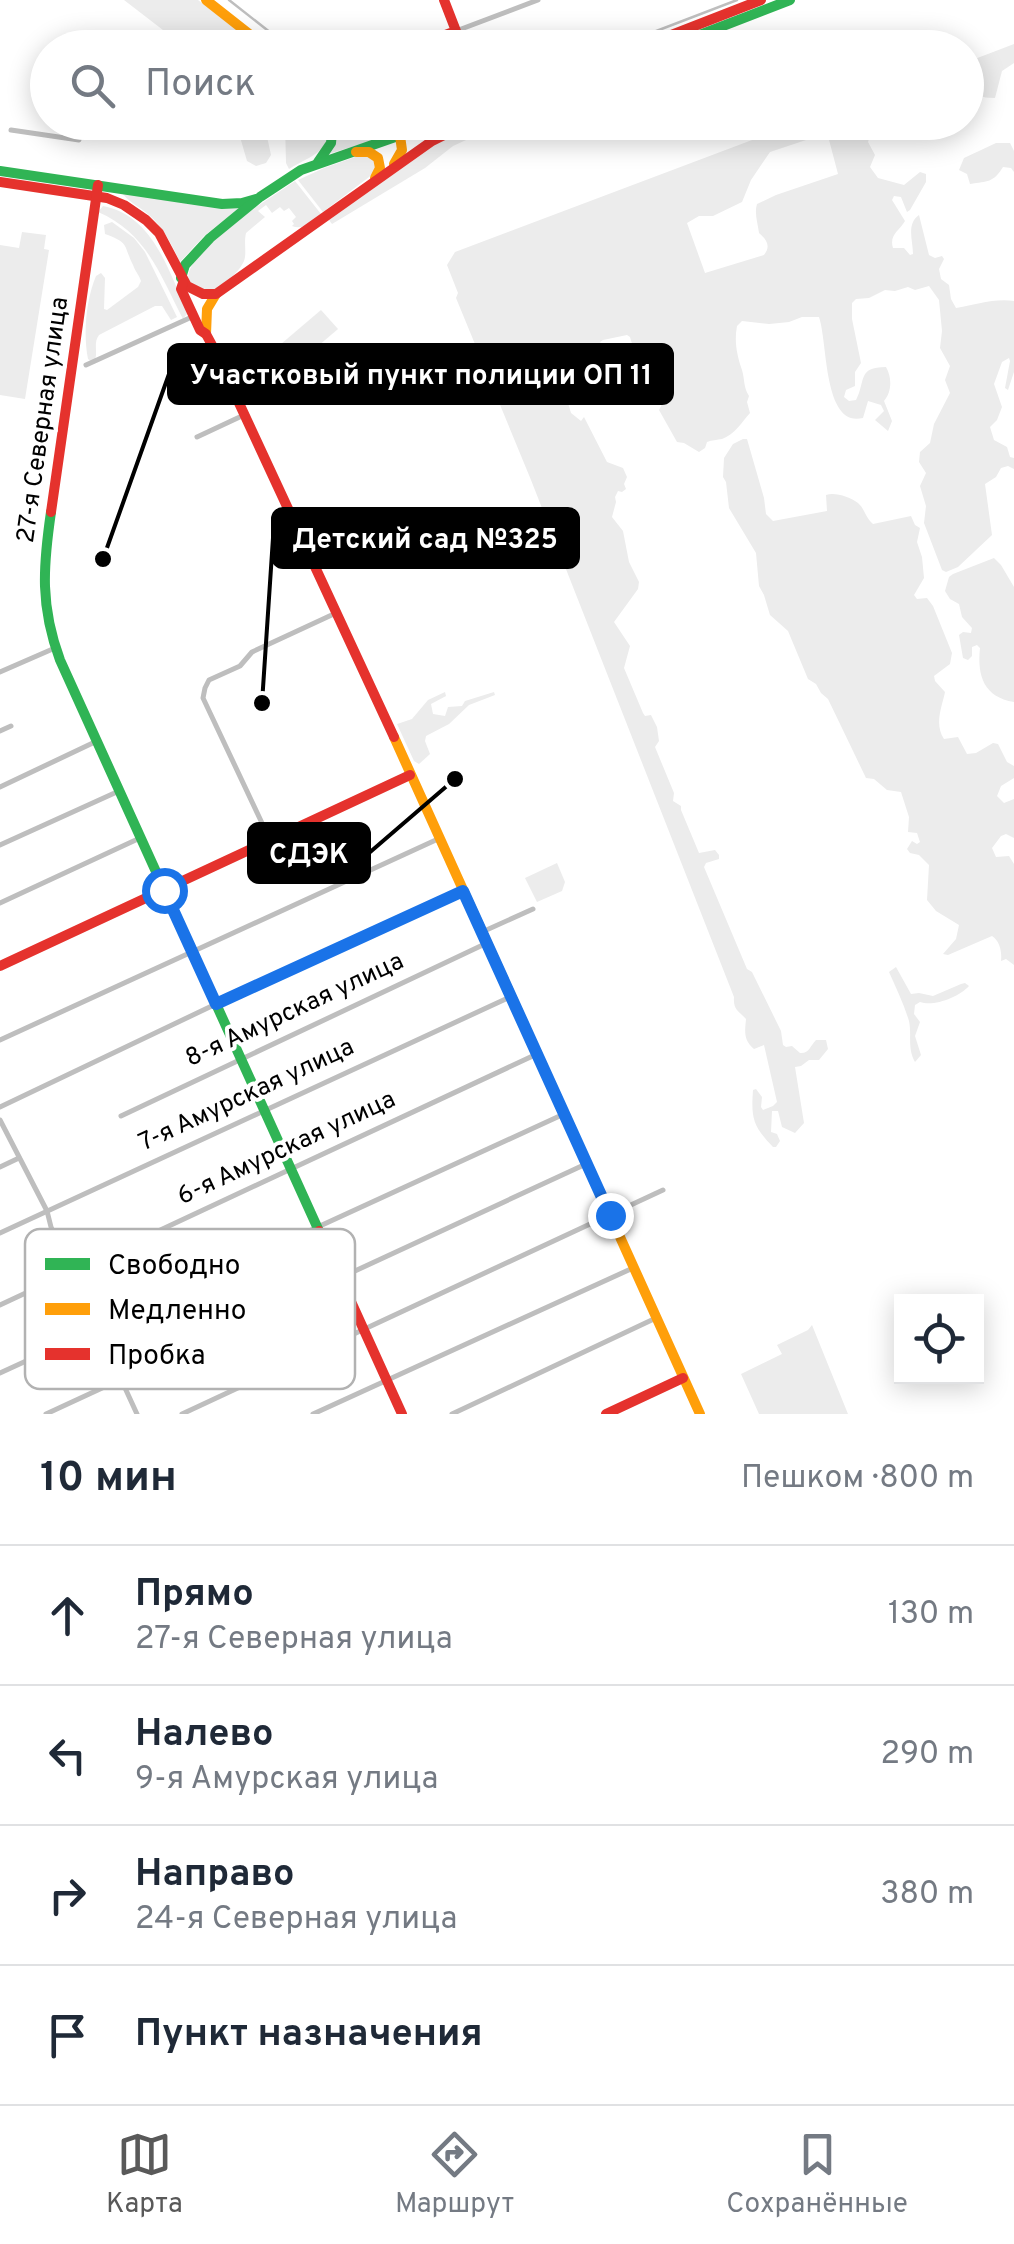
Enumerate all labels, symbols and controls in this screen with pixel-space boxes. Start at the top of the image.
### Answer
search box [30,30,984,140]
icon: search [65,58,120,113]
text: Поиск [145,61,256,110]
street label: 27-я Северная улица [11,295,77,545]
callout: Участковый пункт полиции ОП 11 [169,345,672,403]
text: Участковый пункт полиции ОП 11 [190,359,652,395]
callout: Детский сад №325 [273,509,578,567]
text: Детский сад №325 [292,523,558,559]
callout: СДЭК [249,824,369,882]
text: СДЭК [269,838,349,874]
route start [142,868,188,914]
street label: 8-я Амурская улица [181,946,409,1076]
street label: 7-я Амурская улица [134,1032,360,1160]
street label: 6-я Амурская улица [173,1084,401,1214]
route end [588,1193,634,1239]
legend [25,1229,355,1389]
text: Свободно [108,1249,240,1285]
text: Медленно [108,1294,246,1330]
map controls [894,1294,984,1384]
button: locate [894,1294,984,1384]
text: Пробка [108,1339,206,1375]
text: 10 мин [40,1453,177,1506]
text: Пешком · 800 m [741,1459,974,1499]
text: Прямо [135,1571,254,1620]
icon: ahead [40,1588,95,1643]
text: 130 m [888,1595,974,1635]
text: 27-я Северная улица [135,1620,453,1660]
text: Налево [135,1711,274,1760]
icon: left [40,1728,95,1783]
text: 290 m [880,1735,974,1775]
text: 9-я Амурская улица [135,1760,438,1800]
text: Направо [135,1851,295,1900]
icon: right [40,1868,95,1923]
text: 380 m [880,1875,974,1915]
text: 24-я Северная улица [135,1900,457,1940]
icon: arrive [40,2008,95,2063]
text: Пункт назначения [135,2011,483,2060]
tab: Карта [106,2127,183,2223]
tab: Маршрут [395,2127,514,2223]
tab: Сохранённые [726,2127,908,2223]

